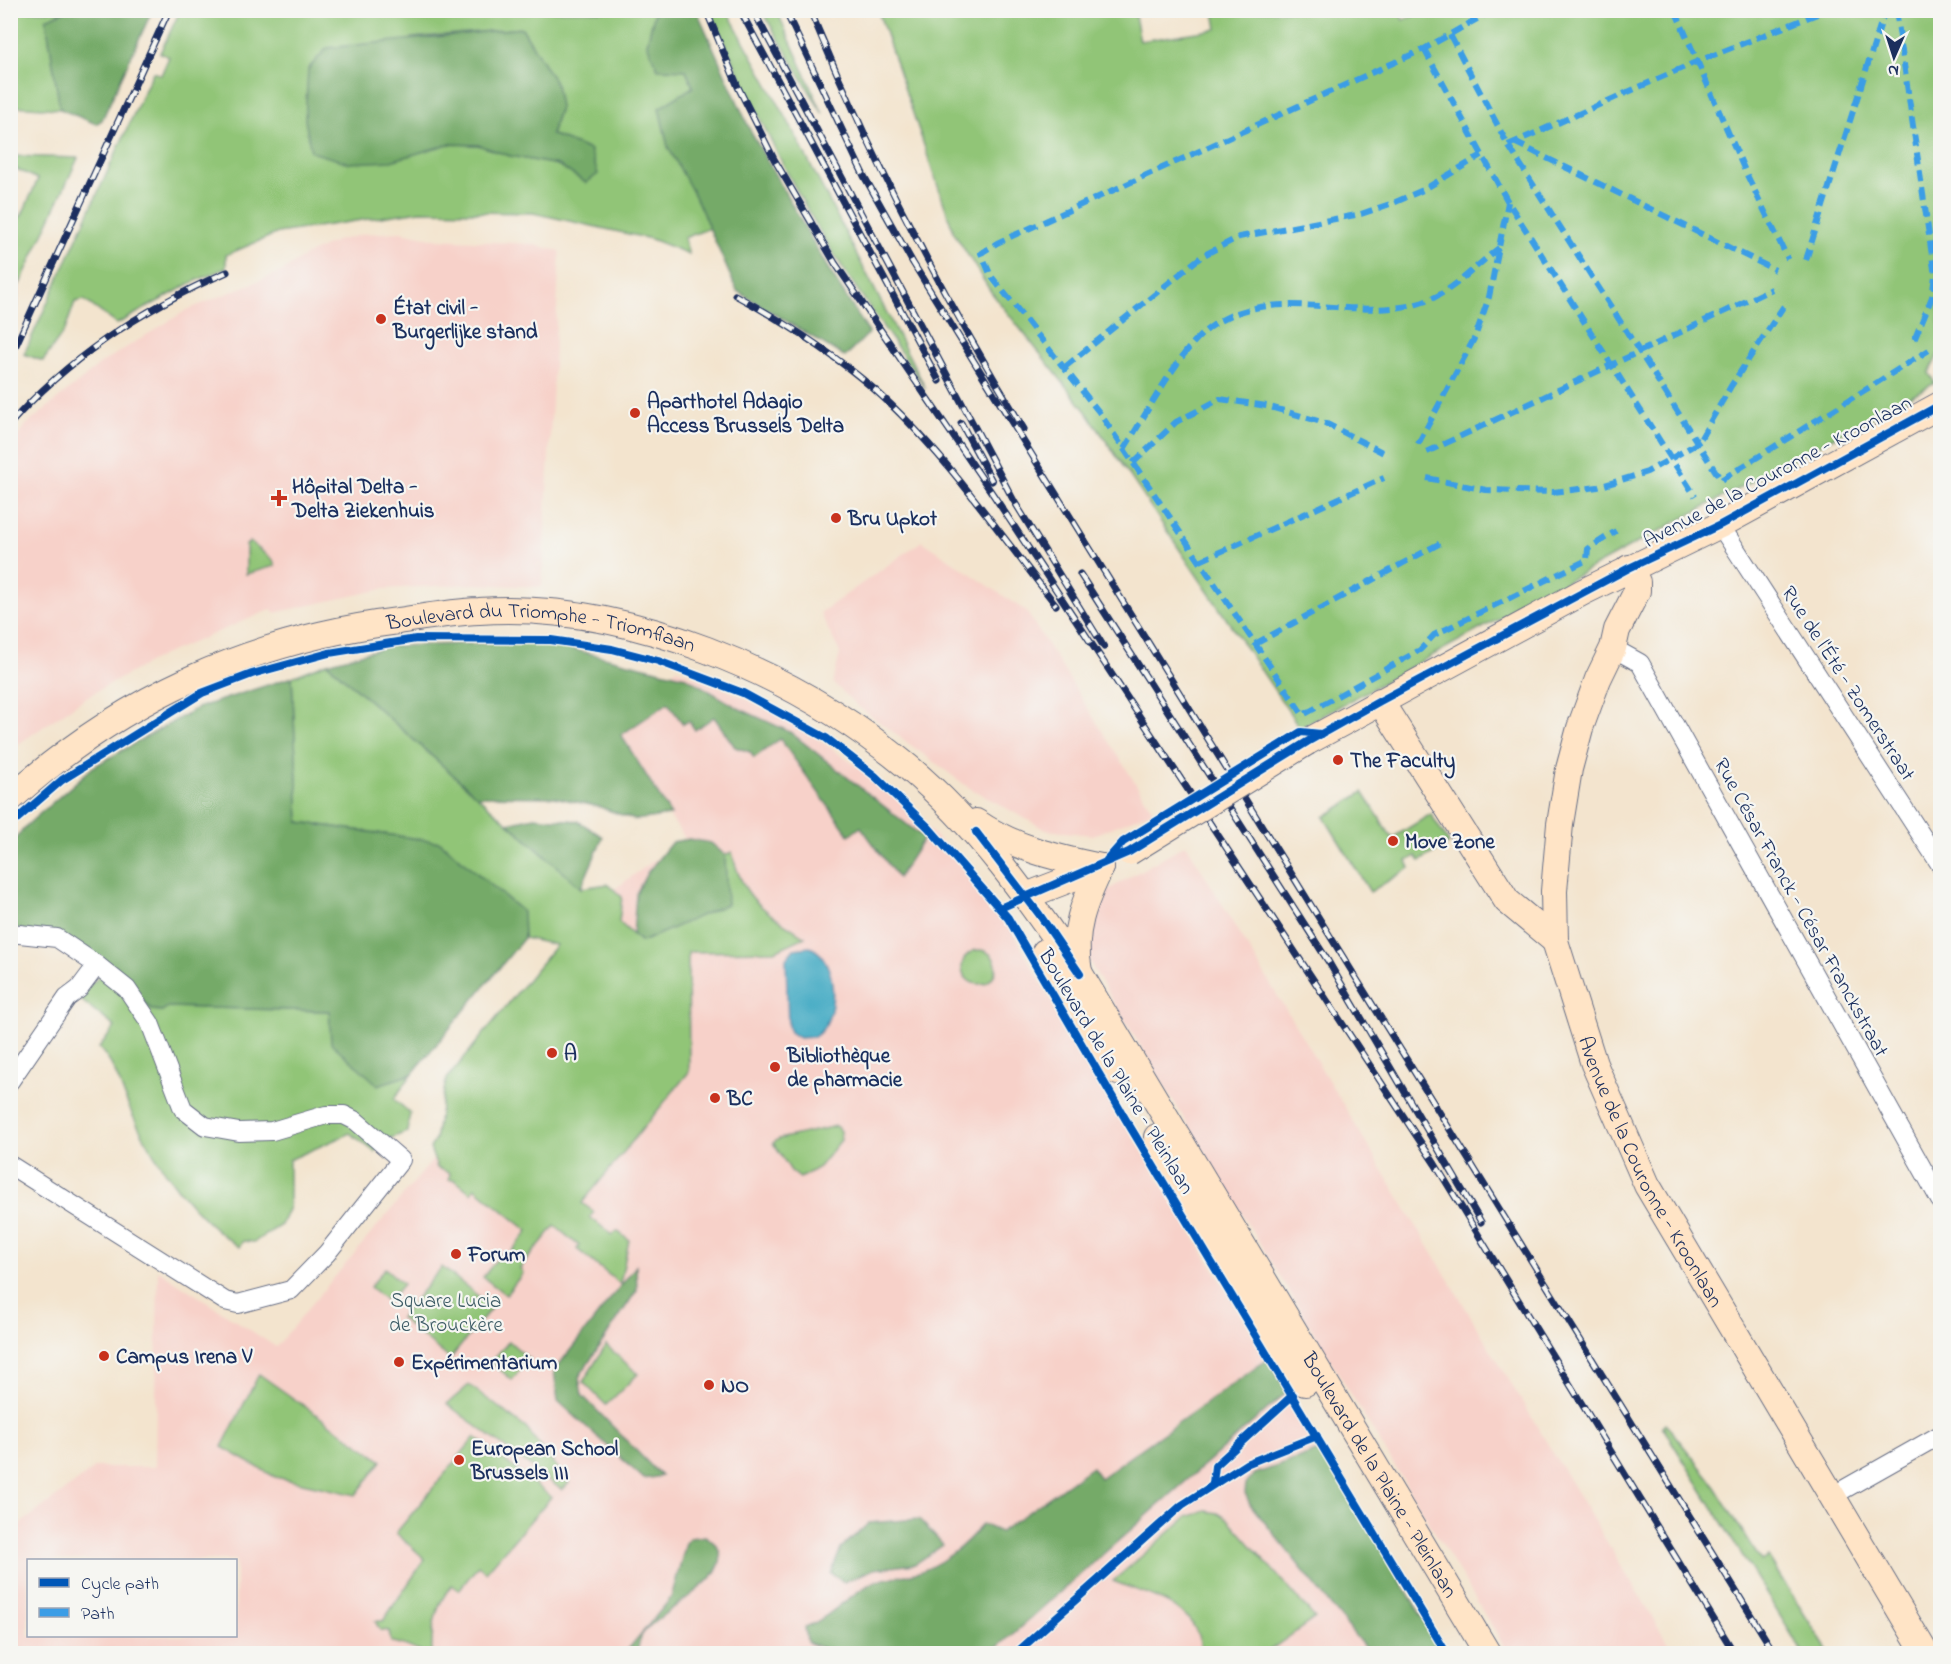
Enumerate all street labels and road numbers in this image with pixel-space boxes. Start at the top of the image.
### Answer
street label: Avenue de la Couronne - Kroonlaan [1638,389,1918,557]
street label: Rue de l'Été - Zomerstraat [1773,581,1922,787]
street label: Boulevard du Triomphe - Triomflaan [384,597,699,662]
street label: Rue César Franck - César Franckstraat [1705,753,1895,1063]
street label: Boulevard de la Plaine - Pleinlaan [1029,943,1201,1201]
street label: Avenue de la Couronne - Kroonlaan [1569,1033,1730,1314]
street label: Boulevard de la Plaine - Pleinlaan [1293,1346,1464,1604]

